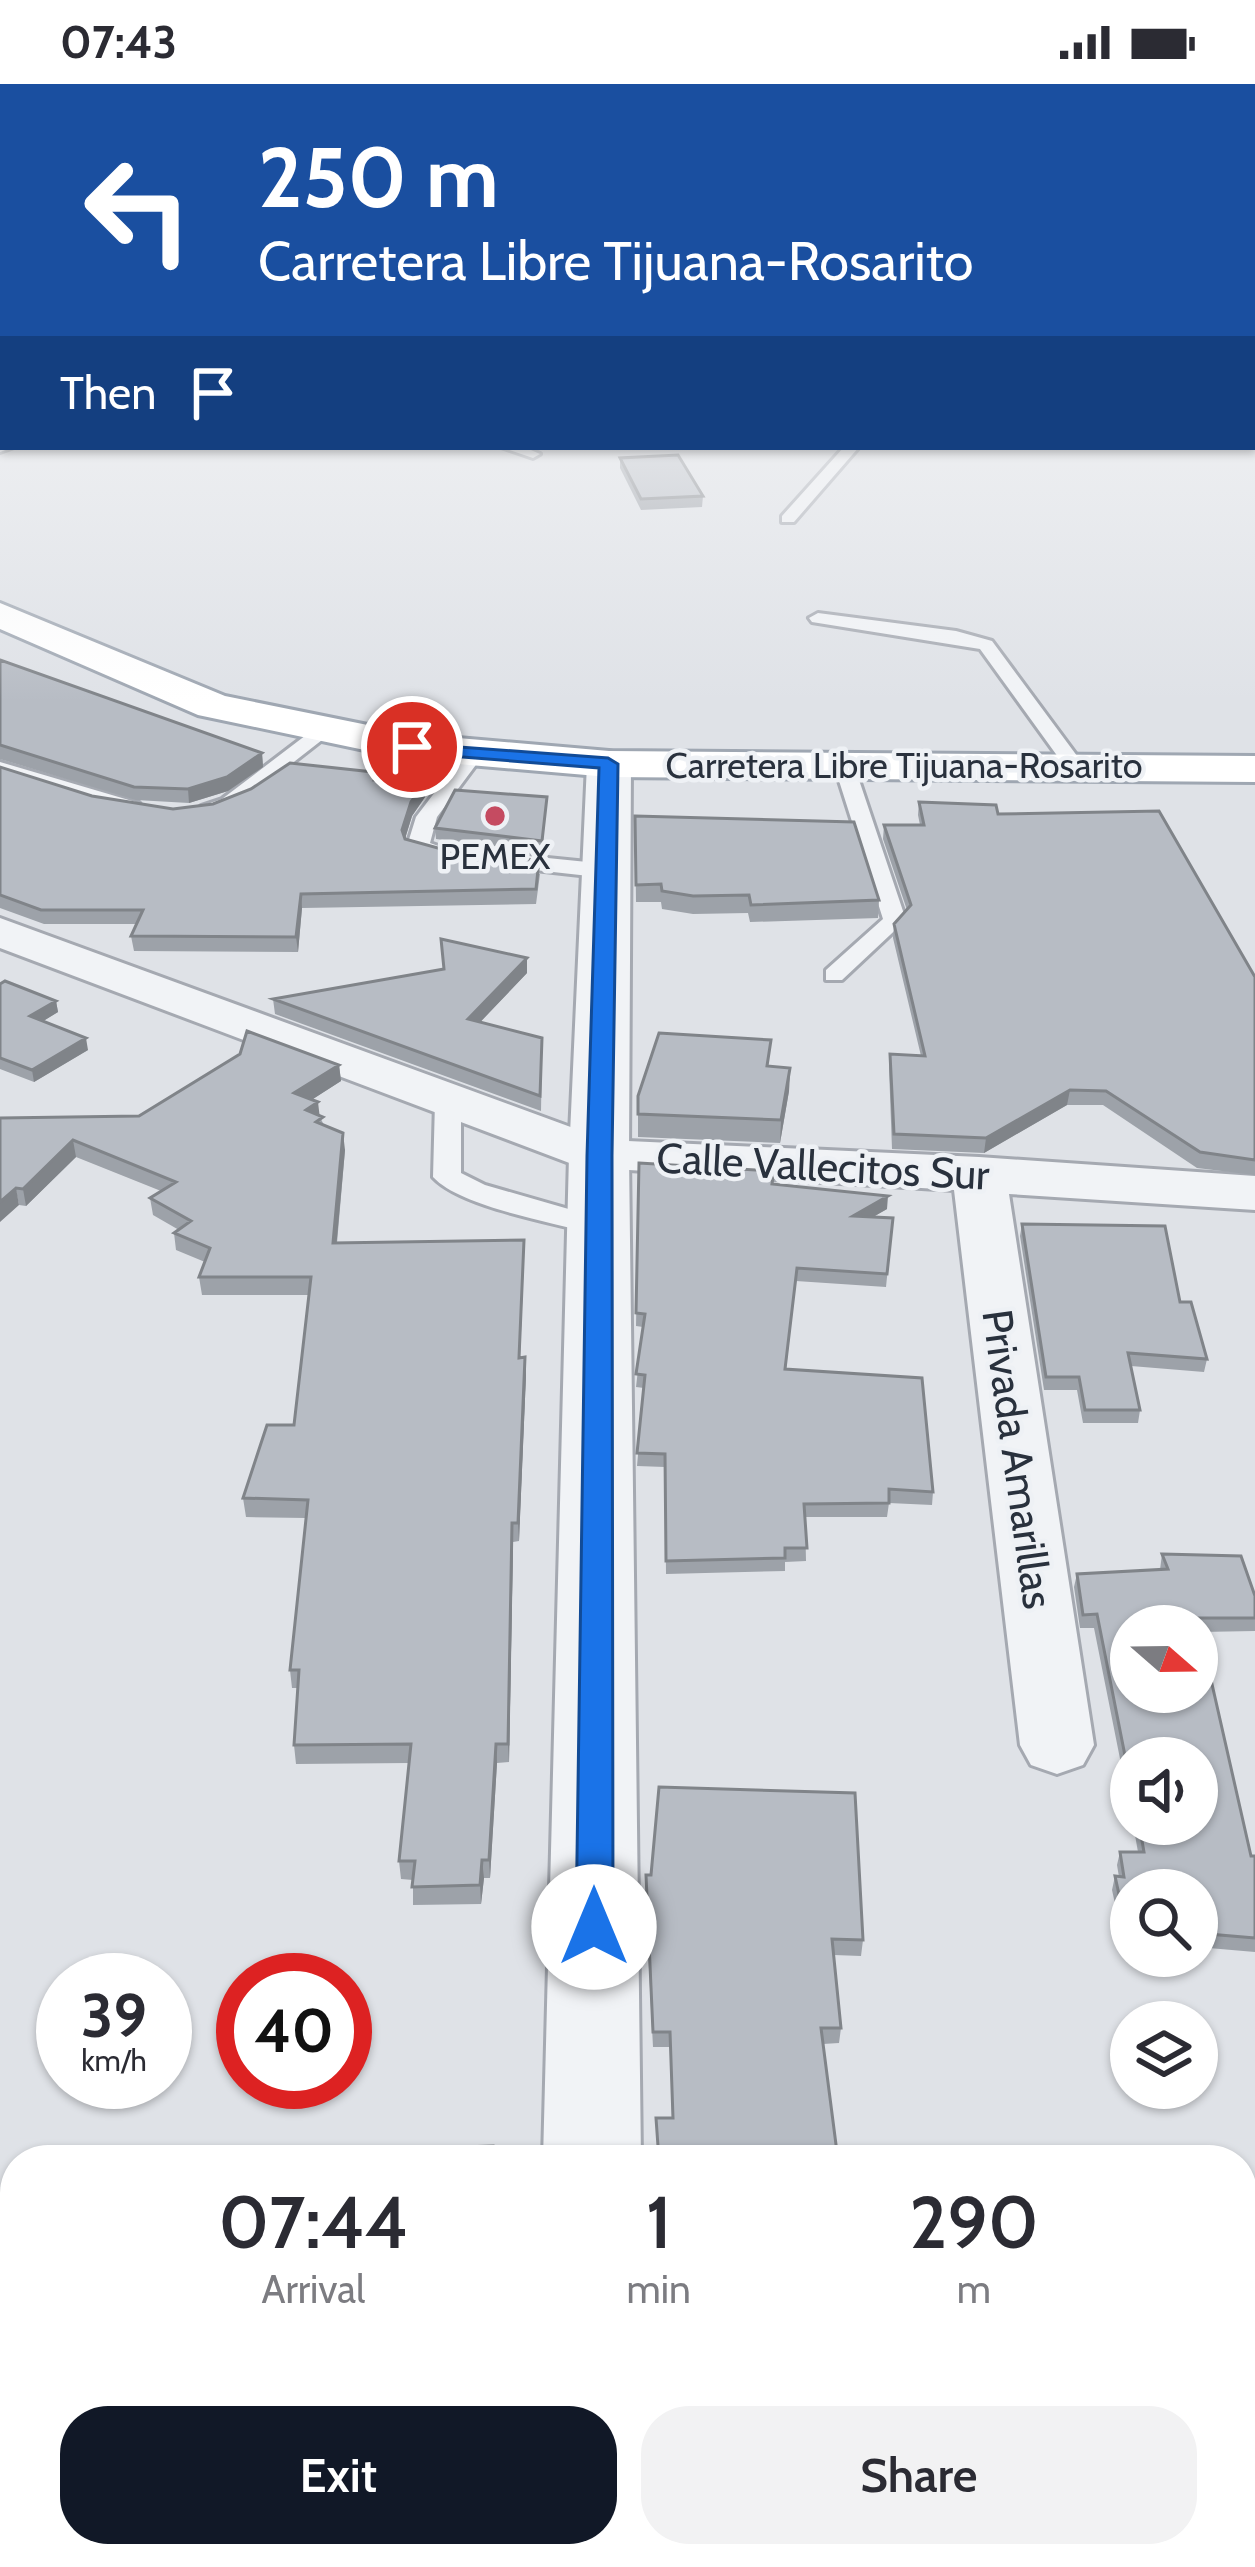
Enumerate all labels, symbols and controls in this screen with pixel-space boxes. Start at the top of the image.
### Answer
text: 07:43 [60,15,177,69]
text: 250 m [258,126,499,228]
icon: left [60,132,216,288]
text: Carretera Libre Tijuana-Rosarito [258,228,973,294]
icon: arrive [180,360,246,426]
text: Then [60,366,156,420]
pin [361,696,463,798]
icon: arrive [379,714,445,780]
street label: Carretera Libre Tijuana-Rosarito [666,743,1142,787]
marker: PEMEX [482,803,508,829]
place label: PEMEX [440,834,551,878]
street label: Calle Vallecitos Sur [655,1131,991,1201]
street label: Privada Amarillas [971,1306,1065,1612]
north arrow [1110,1605,1218,1713]
map controls [1110,1605,1218,2109]
button: sound [1110,1737,1218,1845]
position arrow [531,1864,657,1990]
button: search [1110,1869,1218,1977]
speed limit sign: 40 [216,1953,372,2109]
text: 39 [81,1979,147,2052]
button: layers [1110,2001,1218,2109]
text: km/h [81,2042,147,2079]
text: 07:44 [218,2179,408,2266]
text: 1 [646,2179,671,2266]
text: 290 [909,2179,1039,2266]
text: Arrival [261,2265,365,2313]
text: min [627,2265,691,2313]
text: m [957,2265,991,2313]
button: Exit [60,2406,617,2544]
button: Share [641,2406,1197,2544]

